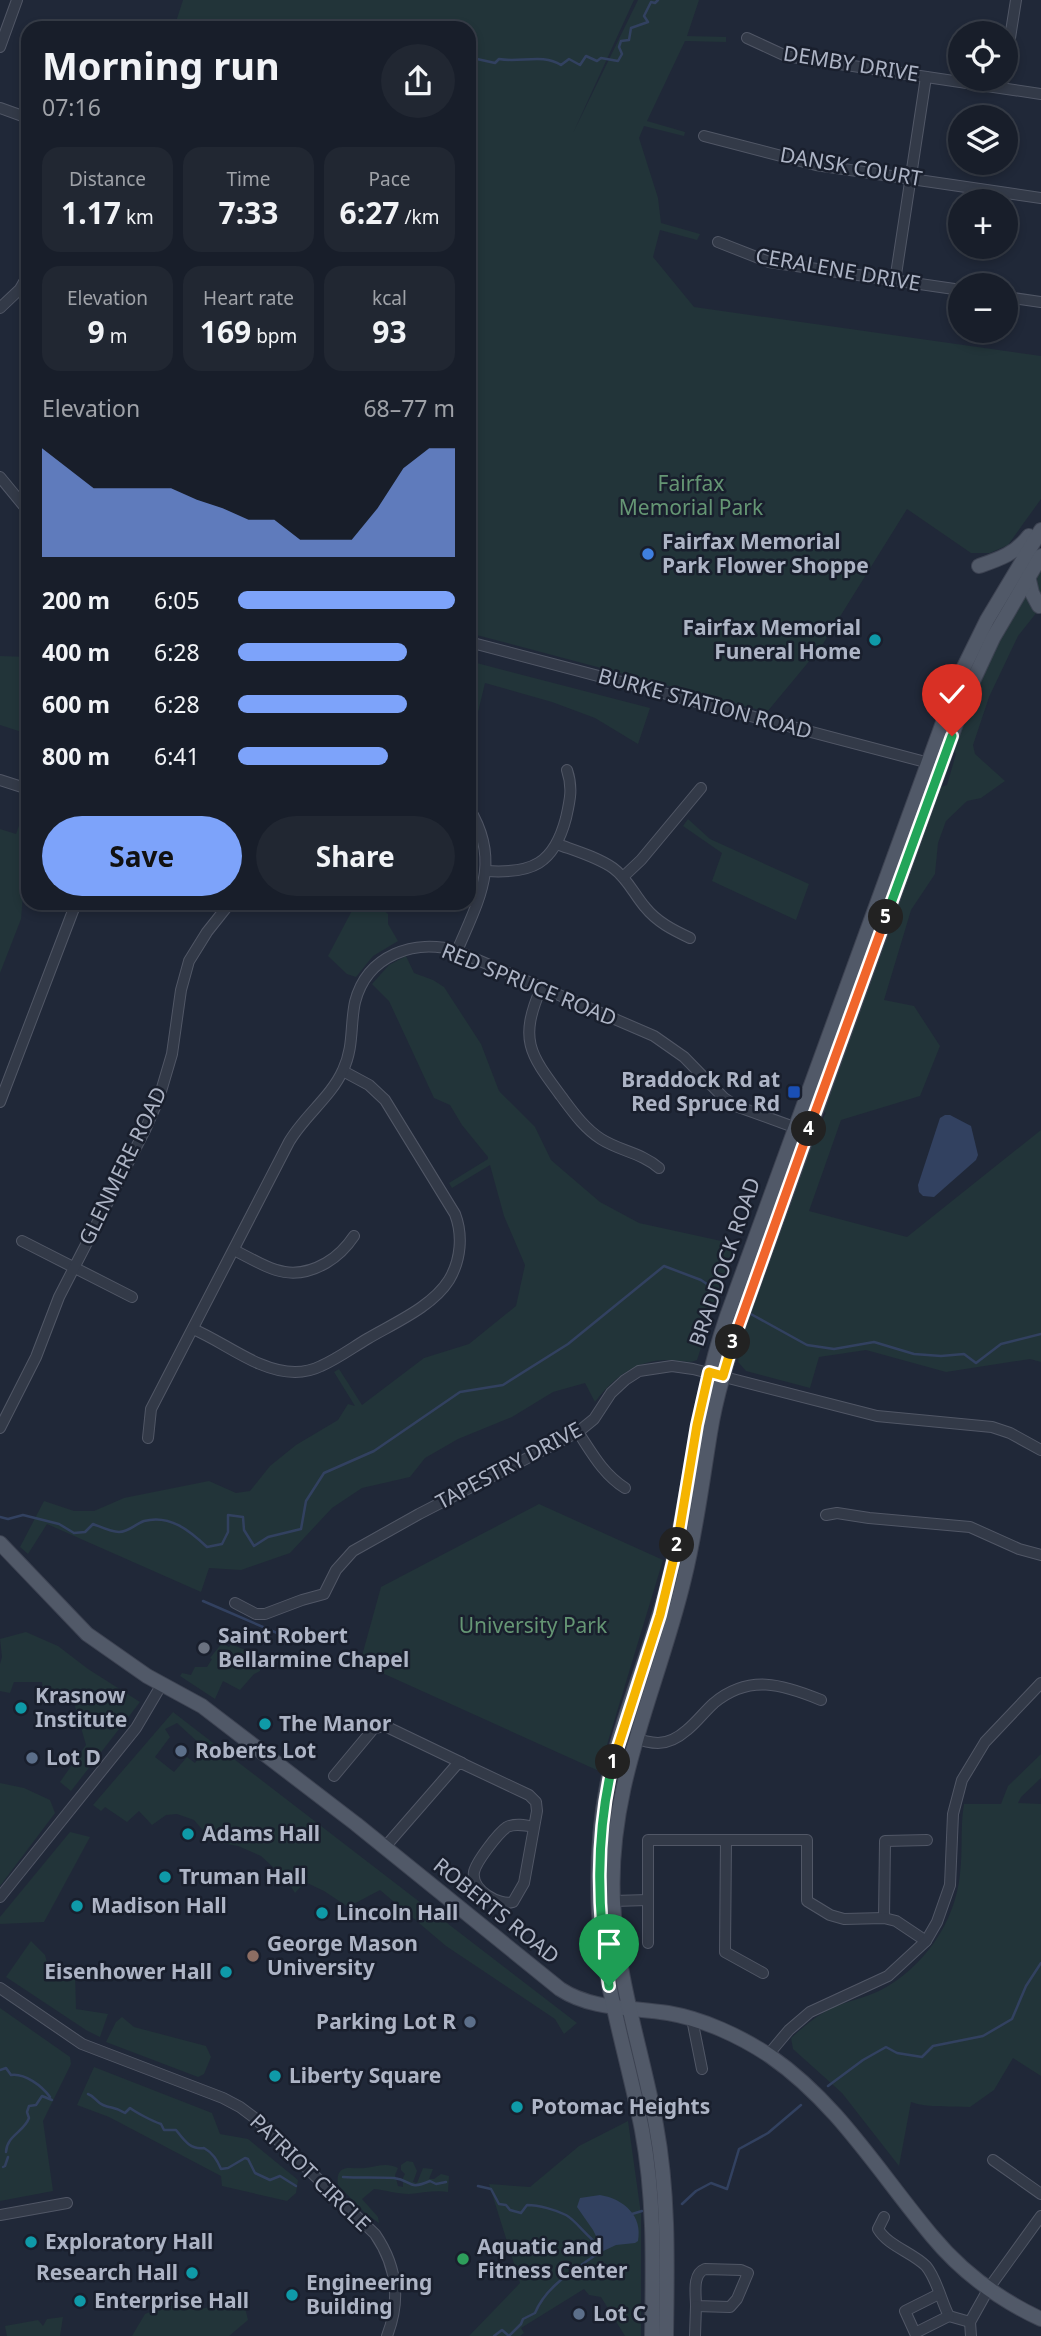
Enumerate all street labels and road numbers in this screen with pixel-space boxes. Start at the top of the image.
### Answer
street label: DEMBY DRIVE [781,38,921,88]
street label: DANSK COURT [778,140,925,192]
street label: CERALENE DRIVE [754,241,923,297]
street label: BURKE STATION ROAD [595,661,815,745]
street label: RED SPRUCE ROAD [438,936,621,1032]
street label: GLENMERE ROAD [72,1082,173,1249]
street label: BRADDOCK ROAD [682,1174,766,1350]
street label: TAPESTRY DRIVE [431,1415,586,1515]
street label: ROBERTS ROAD [428,1851,565,1970]
street label: PATRIOT CIRCLE [244,2107,377,2237]

